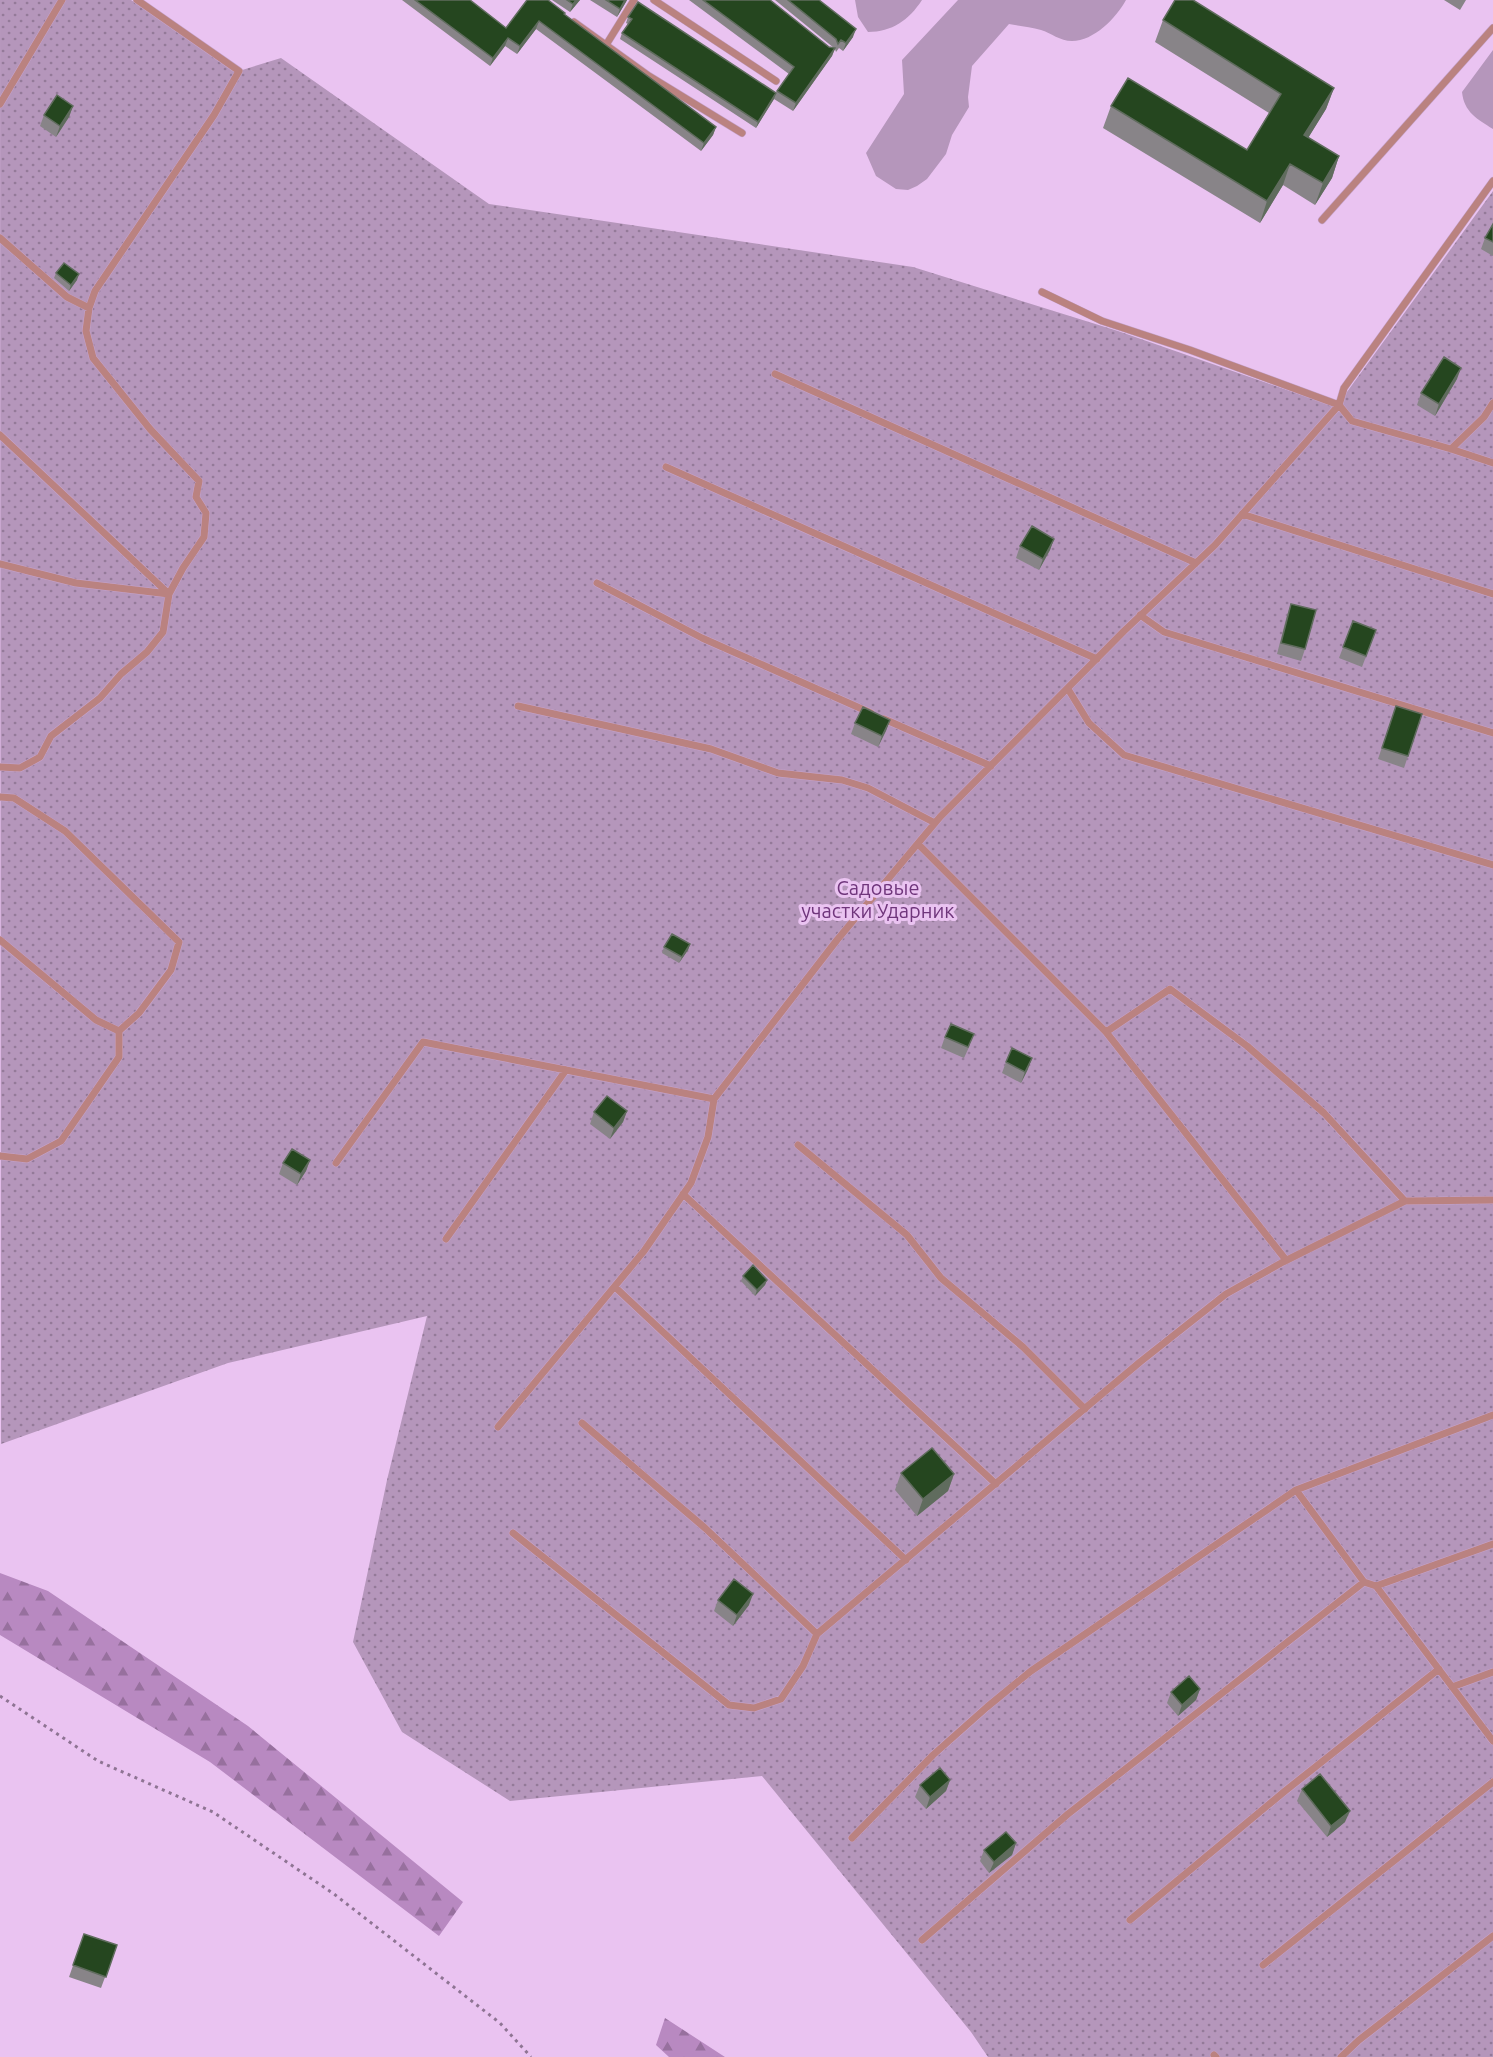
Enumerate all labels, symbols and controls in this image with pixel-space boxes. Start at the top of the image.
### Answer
park label: Садовые участки Ударник [801,876,955,922]

